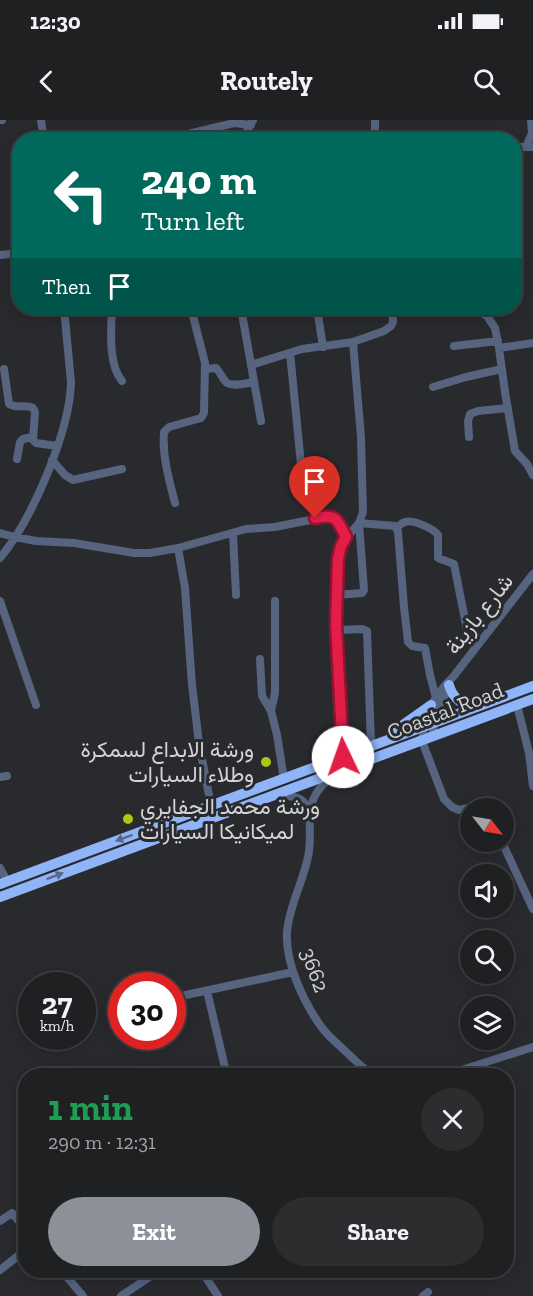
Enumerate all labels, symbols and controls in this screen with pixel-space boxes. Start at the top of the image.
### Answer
text: 12:30 [30,8,81,35]
icon: back [30,65,63,98]
text: Routely [220,65,313,97]
icon: search [470,65,503,98]
text: 240 m [141,154,256,205]
icon: left [42,156,120,234]
text: Turn left [141,205,244,237]
icon: arrive [103,270,136,303]
text: Then [42,273,91,300]
pin [289,456,340,518]
icon: arrive [298,465,331,498]
street label: شارع بازينة [439,568,520,660]
street label: Coastal Road [383,676,507,746]
position arrow [311,725,375,789]
place label: ورشة الابداع لسمكرة وطلاء السيارات [80,736,254,788]
marker: ورشة الابداع لسمكرة وطلاء السيارات [259,755,273,769]
place label: ورشة محمد الجفايري لميكانيكا السيارات [140,793,320,845]
north arrow [460,798,514,852]
map controls [460,798,514,1050]
marker: ورشة محمد الجفايري لميكانيكا السيارات [121,812,135,826]
one-way arrow [115,834,133,843]
button: sound [460,864,514,918]
one-way arrow [46,871,64,881]
button: search [460,930,514,984]
street label: 3662 [295,944,335,996]
speed limit sign: 30 [108,972,186,1050]
text: 27 [42,986,72,1022]
button: layers [460,996,514,1050]
text: km/h [40,1017,74,1035]
text: 1 min [48,1086,133,1129]
button: close [421,1088,484,1151]
text: 290 m · 12:31 [48,1130,156,1154]
button: Exit [48,1197,260,1266]
button: Share [272,1197,484,1266]

